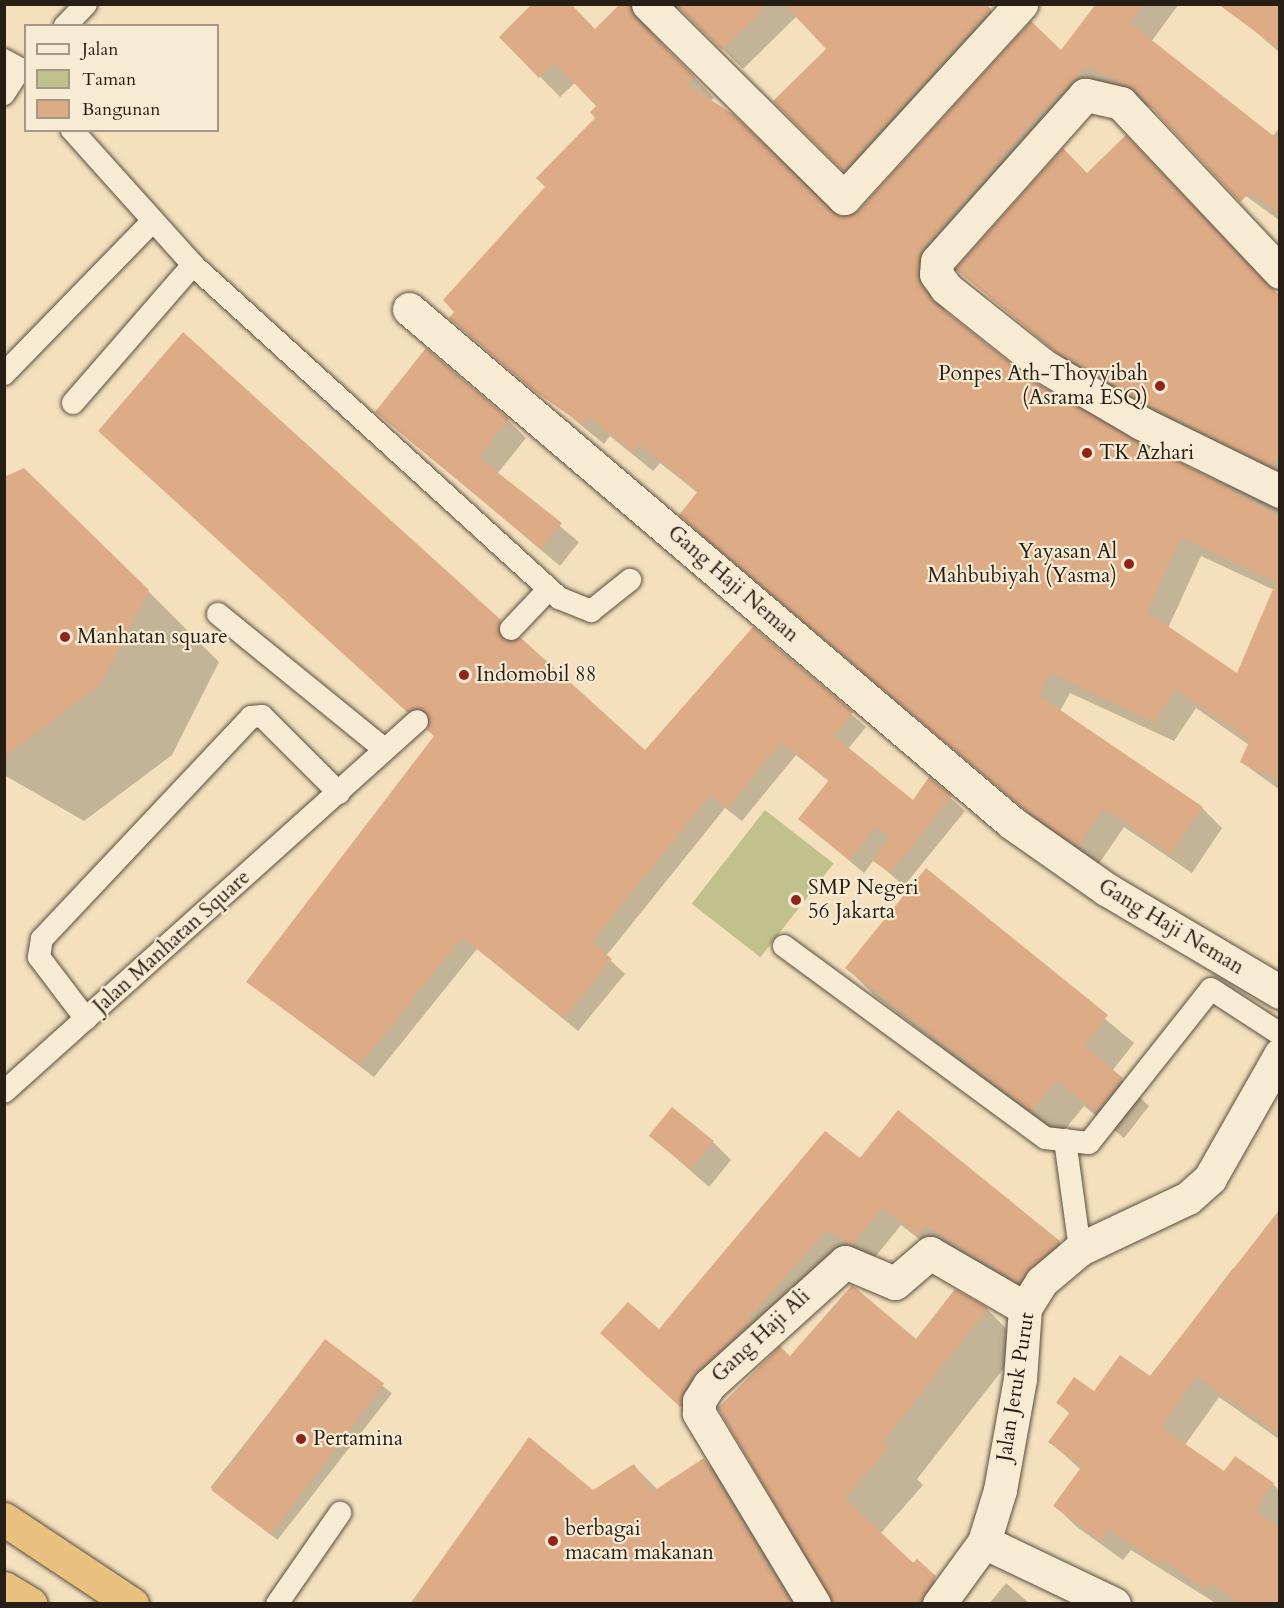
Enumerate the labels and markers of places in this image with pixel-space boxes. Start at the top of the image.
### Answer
place label: Ponpes Ath-Thoyyibah (Asrama ESQ) [938,361,1148,411]
marker: Ponpes Ath-Thoyyibah (Asrama ESQ) [1153,379,1167,393]
place label: TK Azhari [1099,440,1194,466]
marker: TK Azhari [1080,446,1094,460]
place label: Yayasan Al Mahbubiyah (Yasma) [927,539,1117,589]
marker: Yayasan Al Mahbubiyah (Yasma) [1122,557,1136,571]
place label: Manhatan square [77,624,228,650]
marker: Manhatan square [58,630,72,644]
place label: Indomobil 88 [476,662,596,688]
marker: Indomobil 88 [457,668,471,682]
place label: SMP Negeri 56 Jakarta [808,875,919,925]
marker: SMP Negeri 56 Jakarta [789,893,803,907]
place label: Pertamina [313,1426,403,1452]
marker: Pertamina [294,1432,308,1446]
place label: berbagai macam makanan [565,1516,714,1566]
marker: berbagai macam makanan [546,1534,560,1548]

